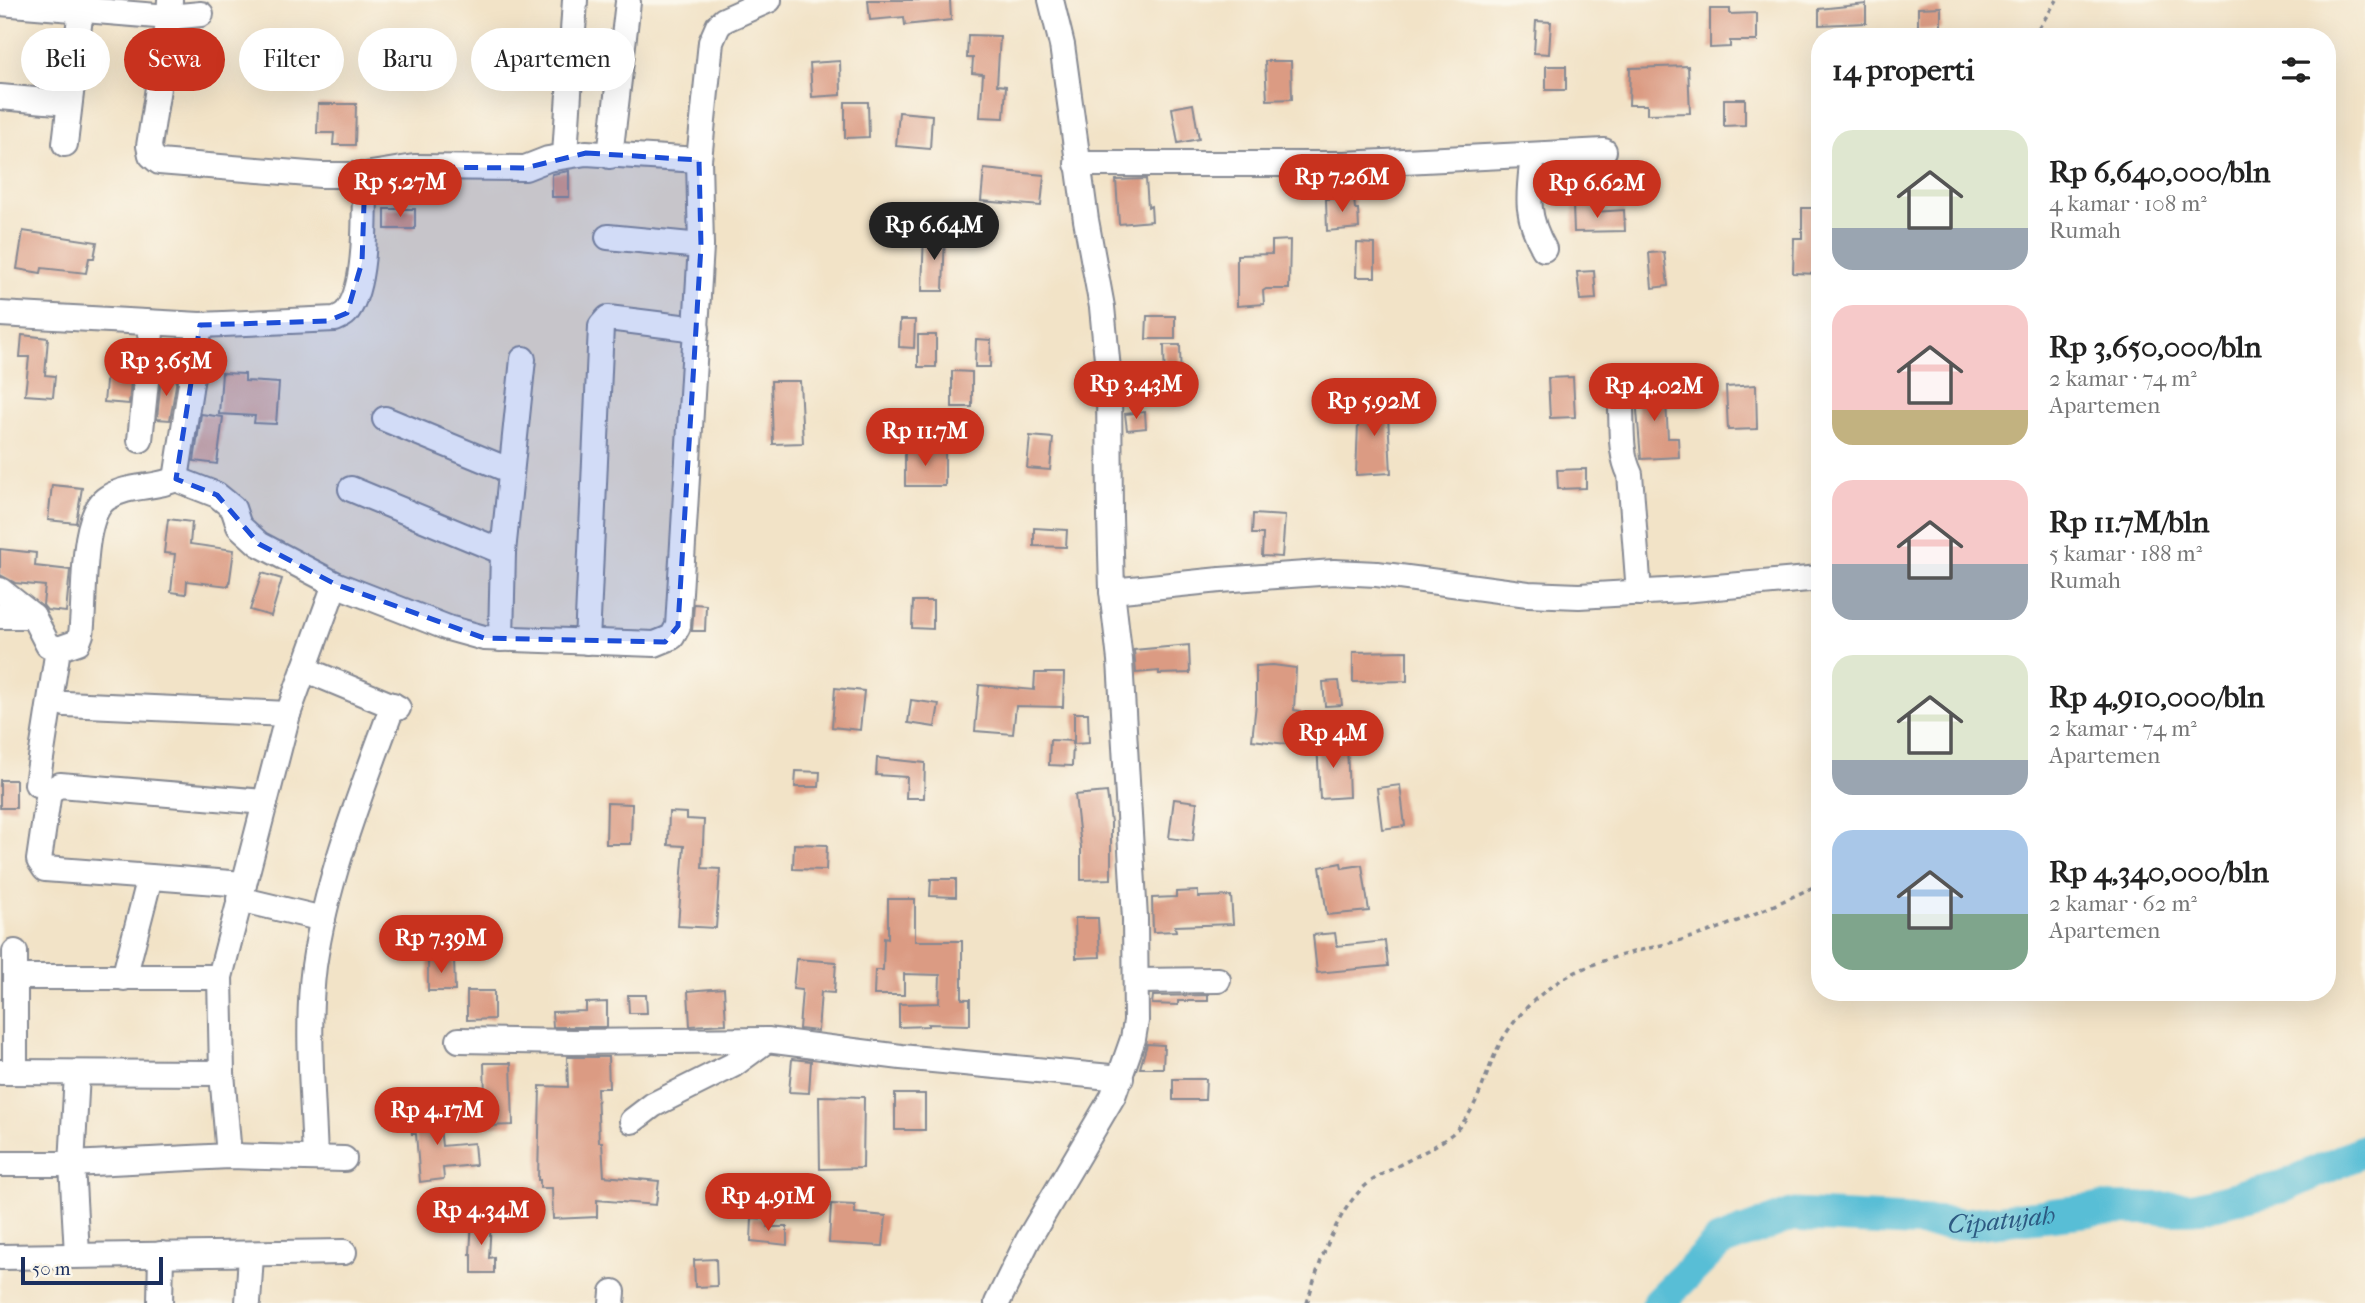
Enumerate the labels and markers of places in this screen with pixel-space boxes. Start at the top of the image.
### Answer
pin: Rp 7.26M [1270,154,1414,214]
pin: Rp 5.27M [328,160,472,219]
pin: Rp 6.62M [1525,160,1669,220]
pin: Rp 6.64M [862,202,1006,262]
pin: Rp 3.65M [94,338,238,398]
pin: Rp 3.43M [1064,362,1208,421]
pin: Rp 4.02M [1582,364,1726,423]
pin: Rp 5.92M [1302,378,1446,438]
pin: Rp 11.7M [853,408,997,468]
pin: Rp 4M [1284,710,1382,770]
pin: Rp 7.39M [369,916,513,975]
pin: Rp 4.17M [365,1088,509,1147]
pin: Rp 4.91M [696,1174,840,1233]
pin: Rp 4.34M [409,1188,553,1247]

